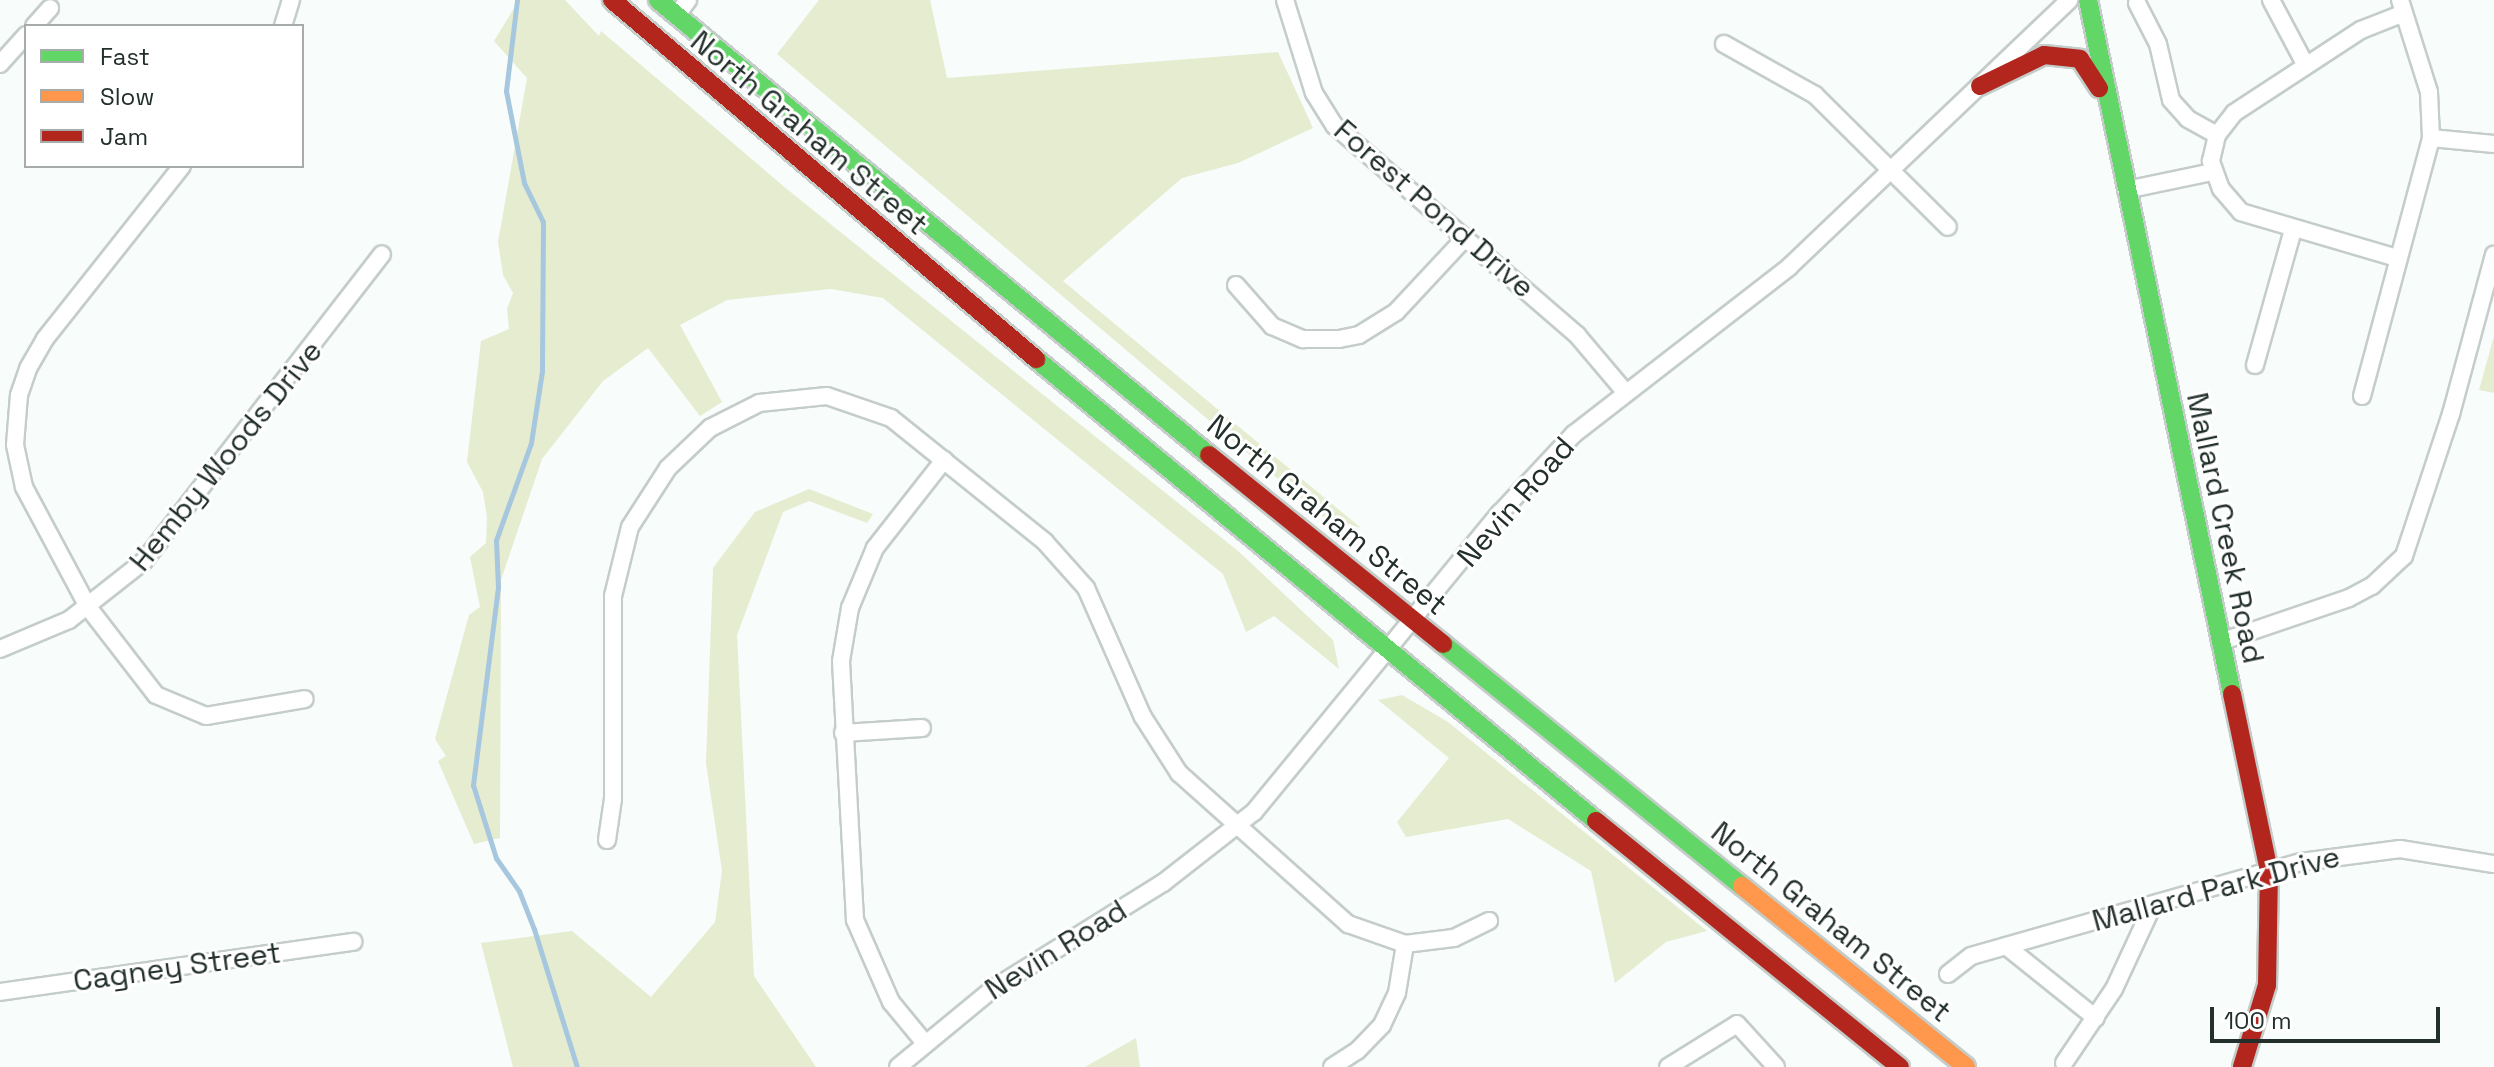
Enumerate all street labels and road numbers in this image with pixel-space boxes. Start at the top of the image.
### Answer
street label: North Graham Street [683,23,935,243]
street label: Forest Pond Drive [1327,112,1541,306]
street label: Hemby Woods Drive [122,333,330,579]
street label: Mallard Creek Road [2179,389,2271,667]
street label: North Graham Street [1200,407,1454,623]
street label: Nevin Road [1450,430,1582,574]
street label: North Graham Street [1704,814,1958,1030]
street label: Mallard Park Drive [2088,839,2344,939]
street label: Nevin Road [978,892,1134,1008]
street label: Cagney Street [71,935,283,999]

